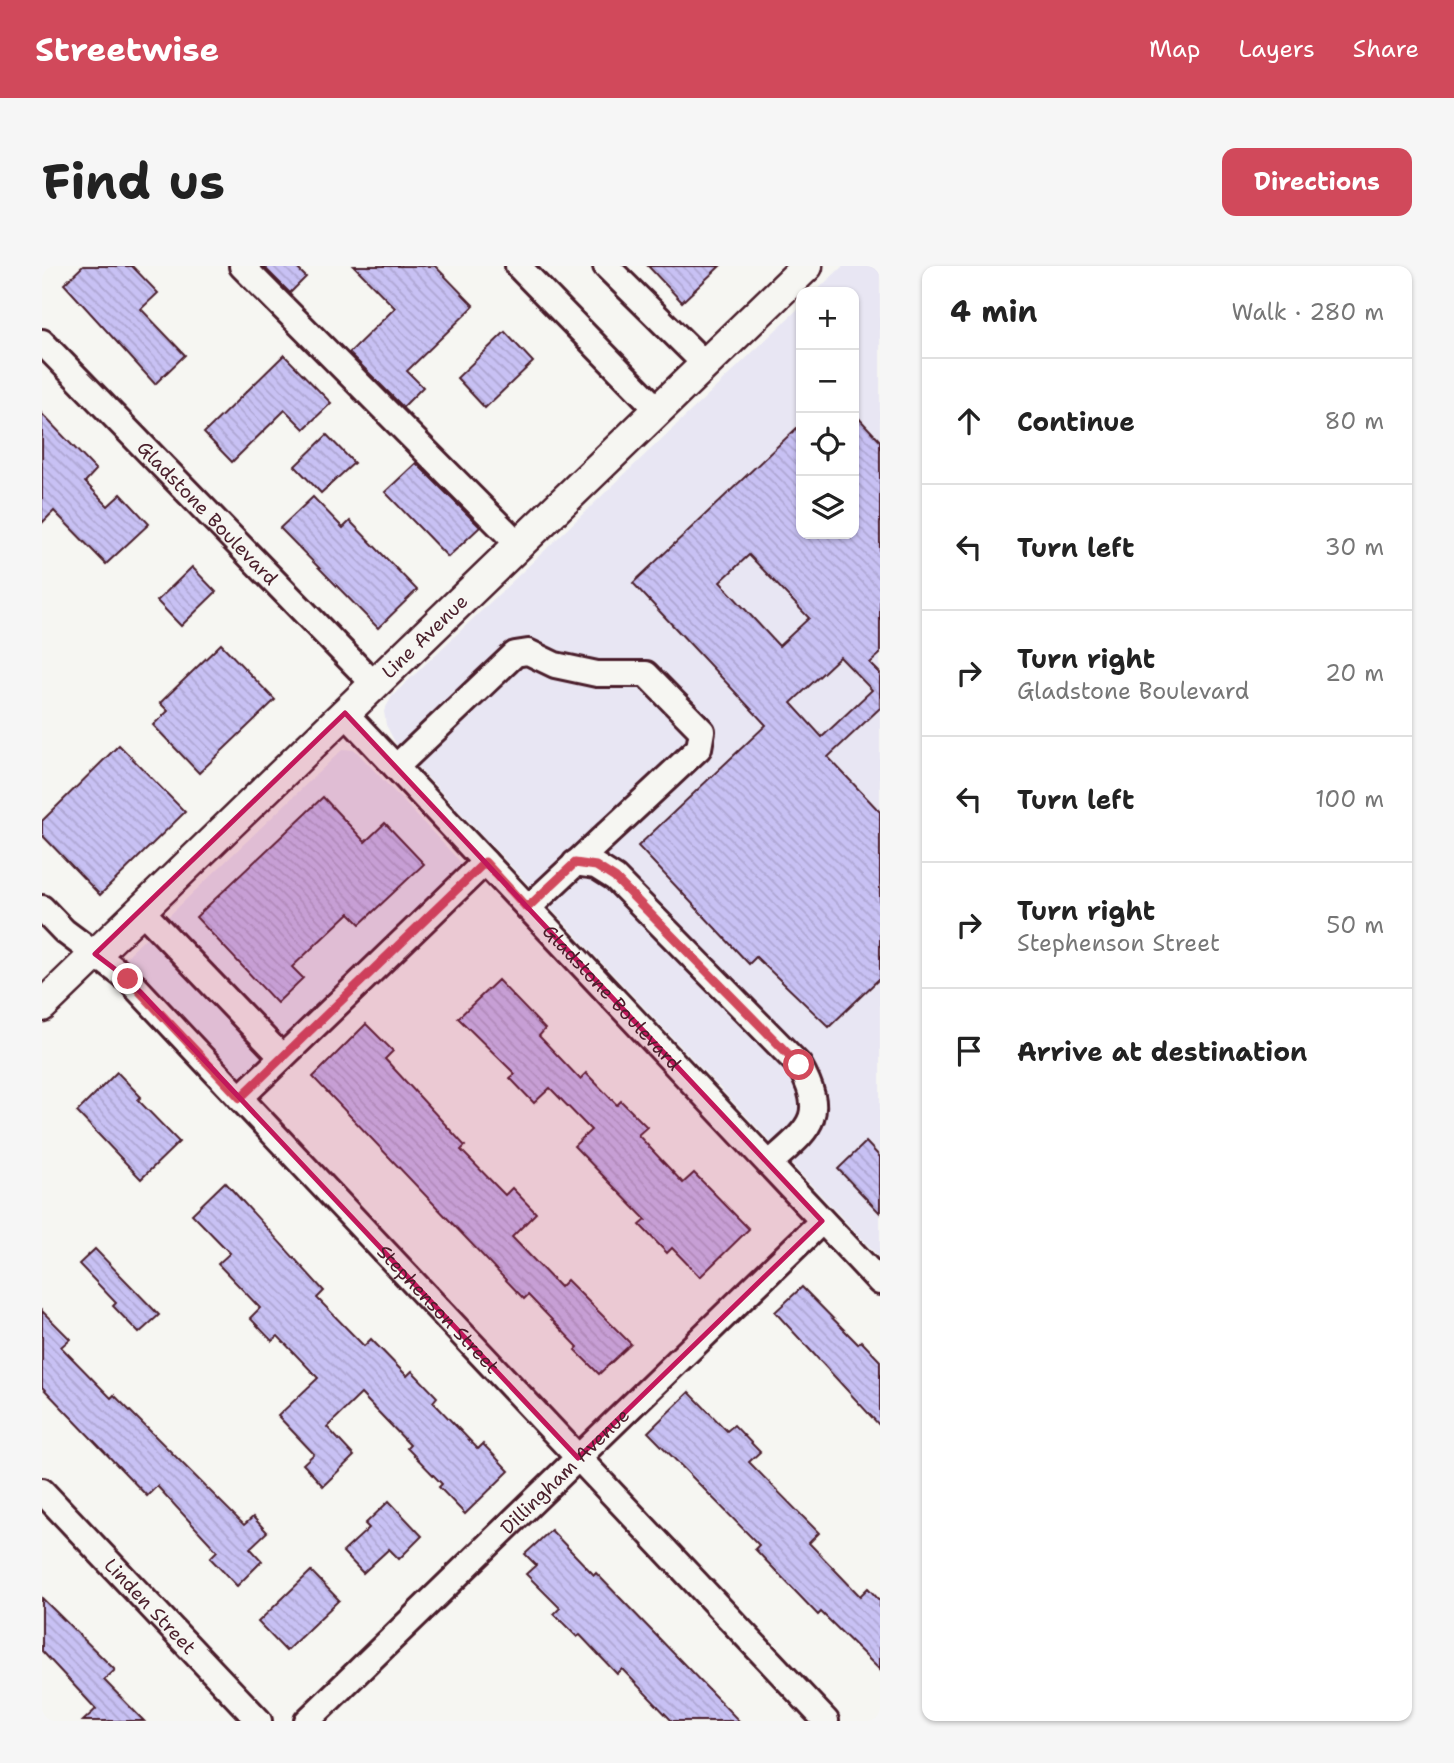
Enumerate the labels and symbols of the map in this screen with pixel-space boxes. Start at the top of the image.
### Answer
street label: Gladstone Boulevard [132,435,284,590]
street label: Line Avenue [376,589,473,684]
street label: Gladstone Boulevard [537,919,687,1076]
route end [112,963,143,994]
route start [783,1049,814,1080]
street label: Stephenson Street [372,1239,505,1379]
street label: Dillingham Avenue [495,1403,635,1539]
street label: Linden Street [99,1553,202,1659]

